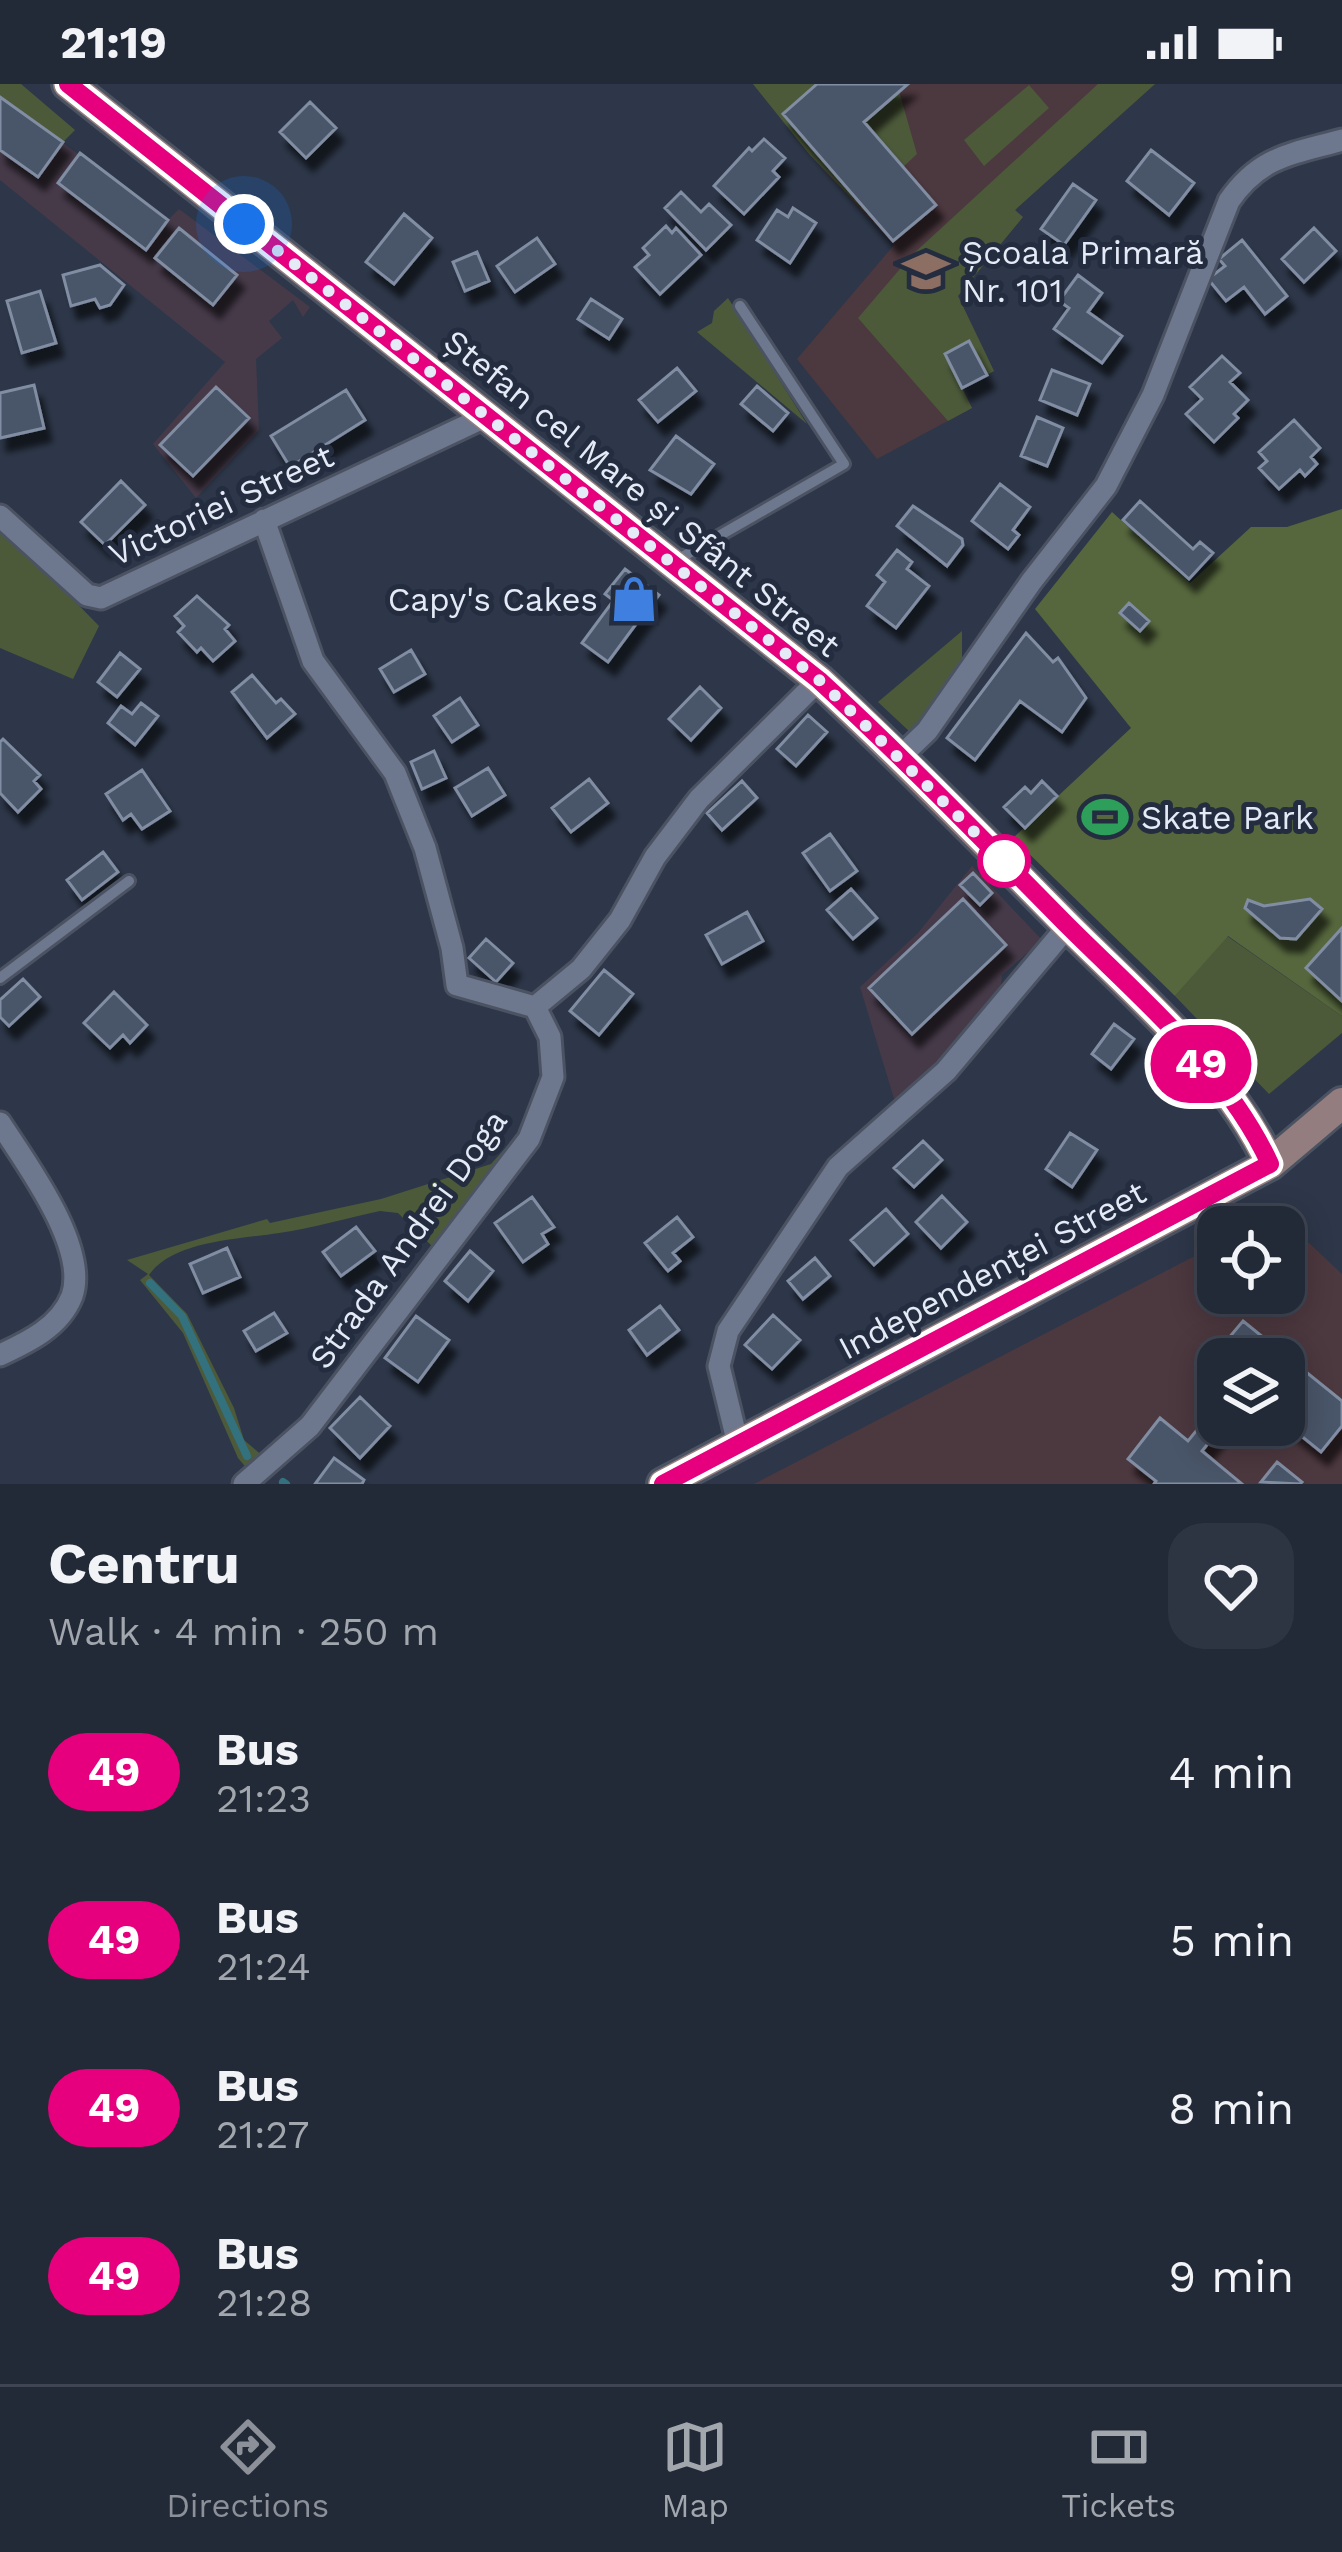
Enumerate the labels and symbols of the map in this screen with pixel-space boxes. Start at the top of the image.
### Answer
your location [214,194,274,254]
place label: Școala Primară Nr. 101 [962,233,1204,310]
school or university icon: Școala Primară Nr. 101 [901,246,951,296]
street label: Ștefan cel Mare și Sfânt Street [436,321,848,665]
street label: Victoriei Street [103,436,339,574]
shop icon: Capy's Cakes [609,574,659,624]
place label: Capy's Cakes [388,580,598,619]
sports icon: Skate Park [1080,792,1130,842]
place label: Skate Park [1141,798,1314,837]
unlabelled marker [979,836,1029,886]
line badge: 49 [1147,1025,1255,1103]
street label: Strada Andrei Doga [301,1102,515,1376]
street label: Independenței Street [832,1172,1152,1368]

